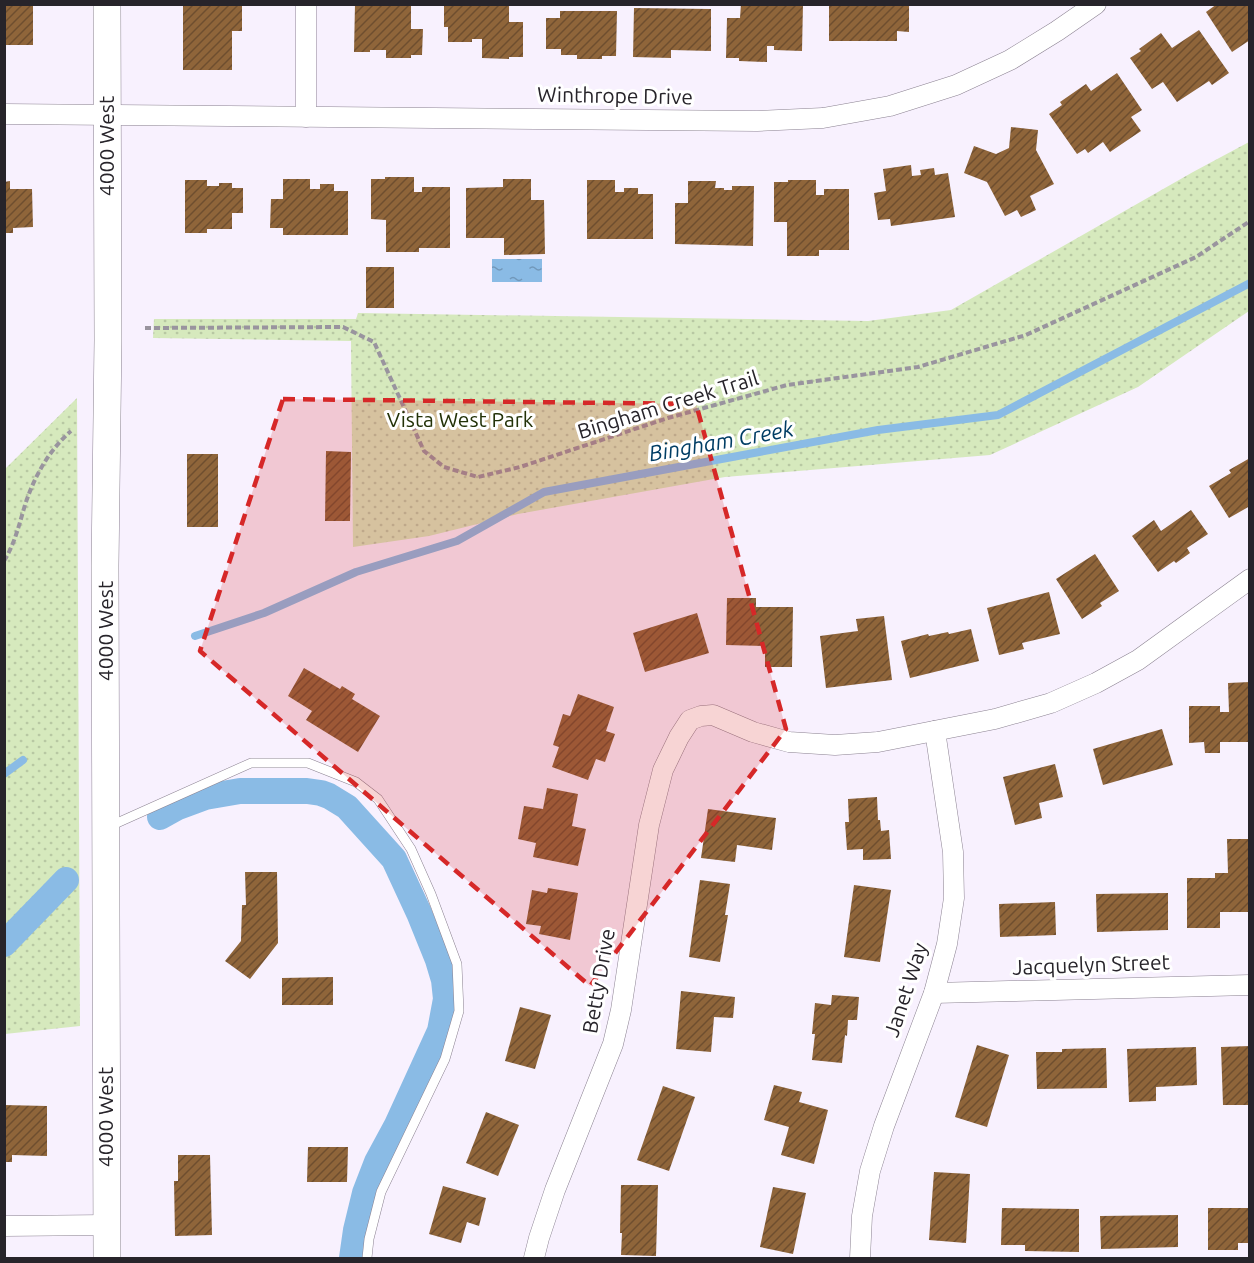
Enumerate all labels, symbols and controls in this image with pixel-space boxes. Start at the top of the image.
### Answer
street label: Winthrope Drive [537,82,693,108]
street label: 4000 West [94,96,118,196]
street label: Bingham Creek Trail [574,365,762,445]
park label: Vista West Park [387,407,534,431]
water label: Bingham Creek [647,415,795,467]
street label: 4000 West [93,581,117,681]
street label: Betty Drive [577,927,619,1035]
street label: Janet Way [879,940,932,1040]
street label: Jacquelyn Street [1012,949,1170,979]
street label: 4000 West [93,1067,117,1167]

